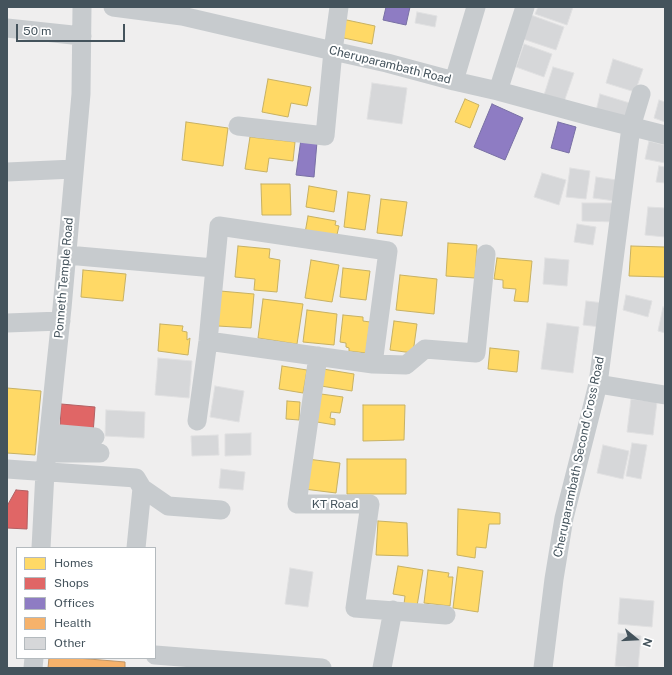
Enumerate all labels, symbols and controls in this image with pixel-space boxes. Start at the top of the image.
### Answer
scale bar [18,16,127,42]
text: 50 m [23,24,51,38]
street label: Cheruparambath Road [327,43,453,87]
street label: Ponneth Temple Road [52,217,76,339]
street label: Cheruparambath Second Cross Road [551,355,607,559]
street label: KT Road [312,497,358,511]
legend [16,547,156,659]
text: Homes [54,556,93,570]
text: Shops [54,576,89,590]
text: Offices [54,596,94,610]
text: Health [54,616,91,630]
north arrow [616,619,656,659]
text: Other [54,636,86,650]
text: N [640,637,654,649]

